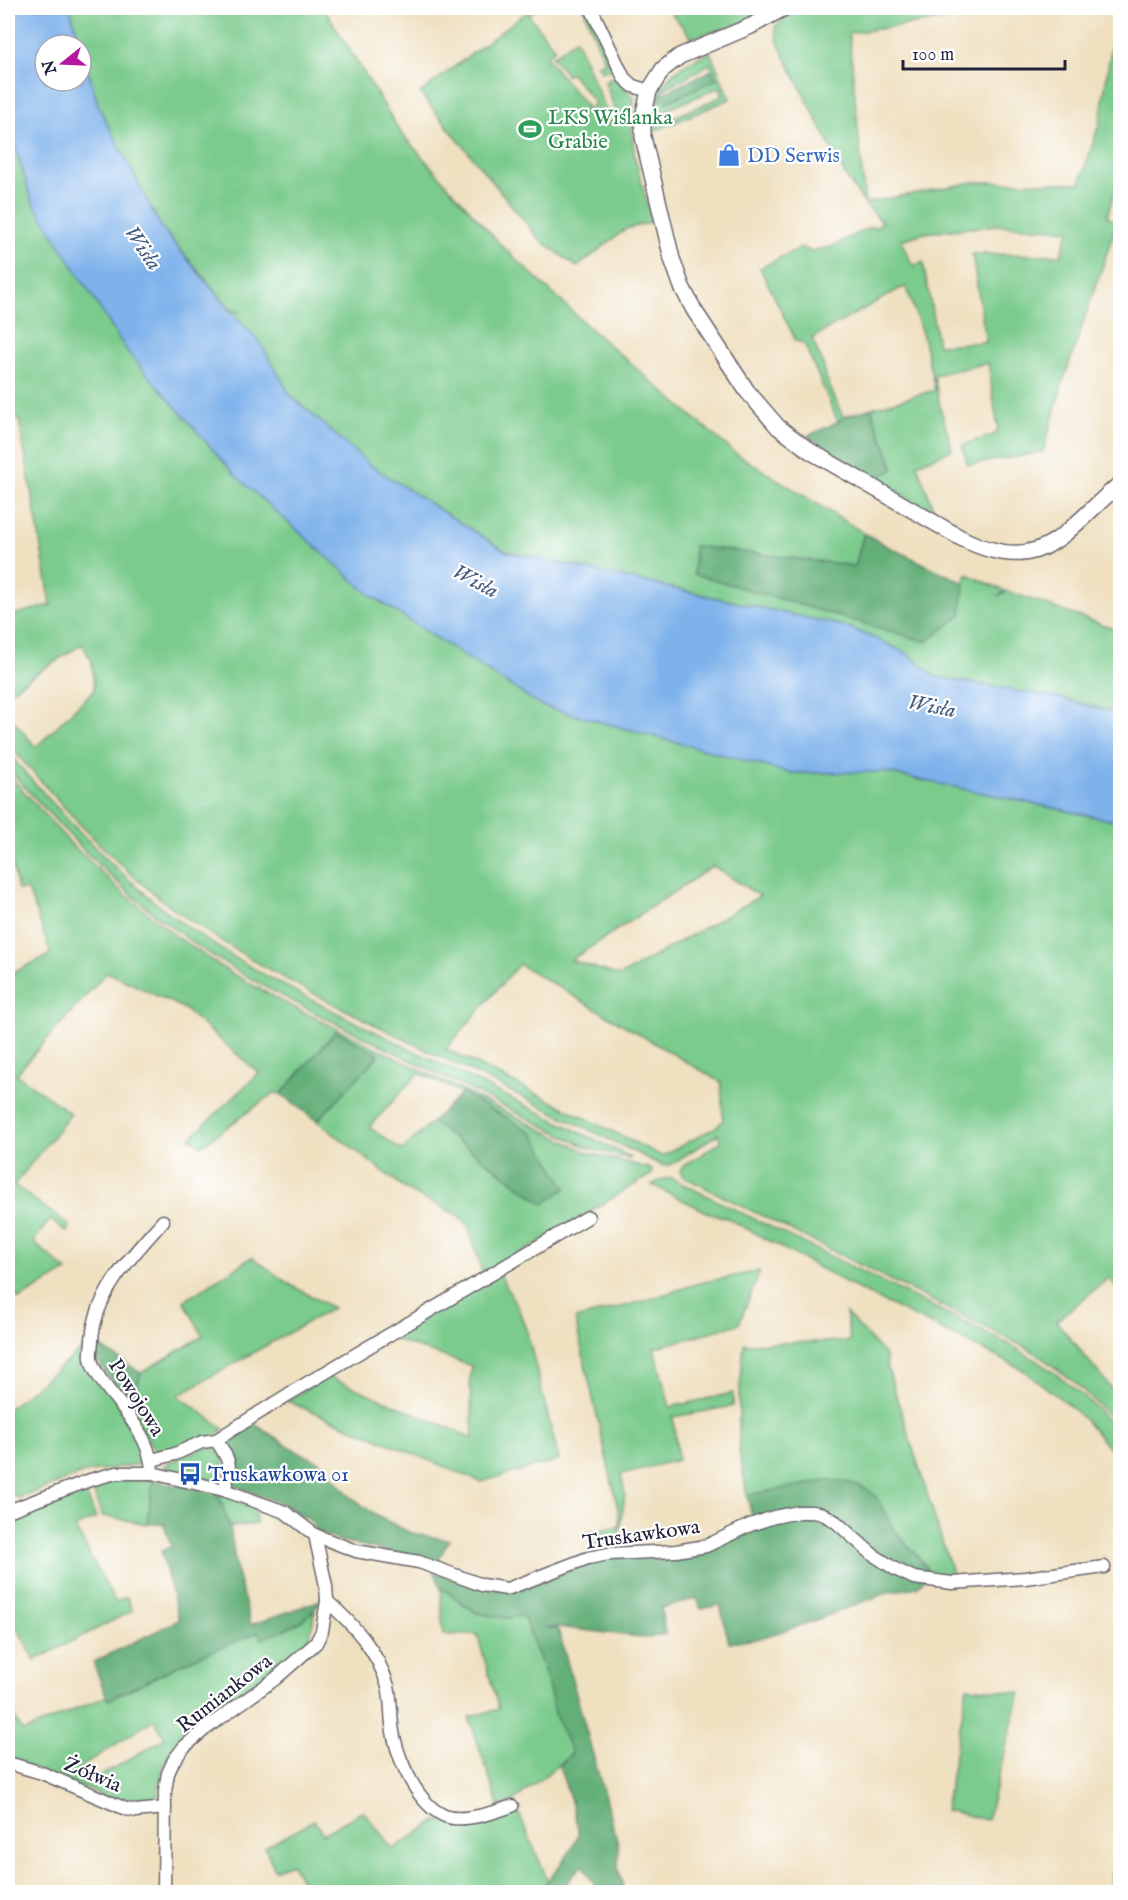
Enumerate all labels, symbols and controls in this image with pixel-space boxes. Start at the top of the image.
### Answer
north arrow [33,33,93,93]
scale bar [903,33,1065,71]
text: 100 m [912,44,954,67]
text: N [39,57,63,78]
place label: LKS Wiślanka Grabie [548,105,674,156]
sports icon: LKS Wiślanka Grabie [517,116,543,142]
shop icon: DD Serwis [716,142,742,168]
place label: DD Serwis [747,143,840,170]
water label: Wisła [117,220,168,276]
water label: Wisła [447,558,503,606]
water label: Wisła [905,689,958,725]
street label: Powojowa [101,1354,171,1442]
bus stop icon: Truskawkowa 01 [177,1461,203,1487]
place label: Truskawkowa 01 [208,1462,349,1489]
street label: Truskawkowa [581,1514,703,1557]
street label: Rumiankowa [172,1648,279,1740]
street label: Żółwia [59,1751,126,1800]

